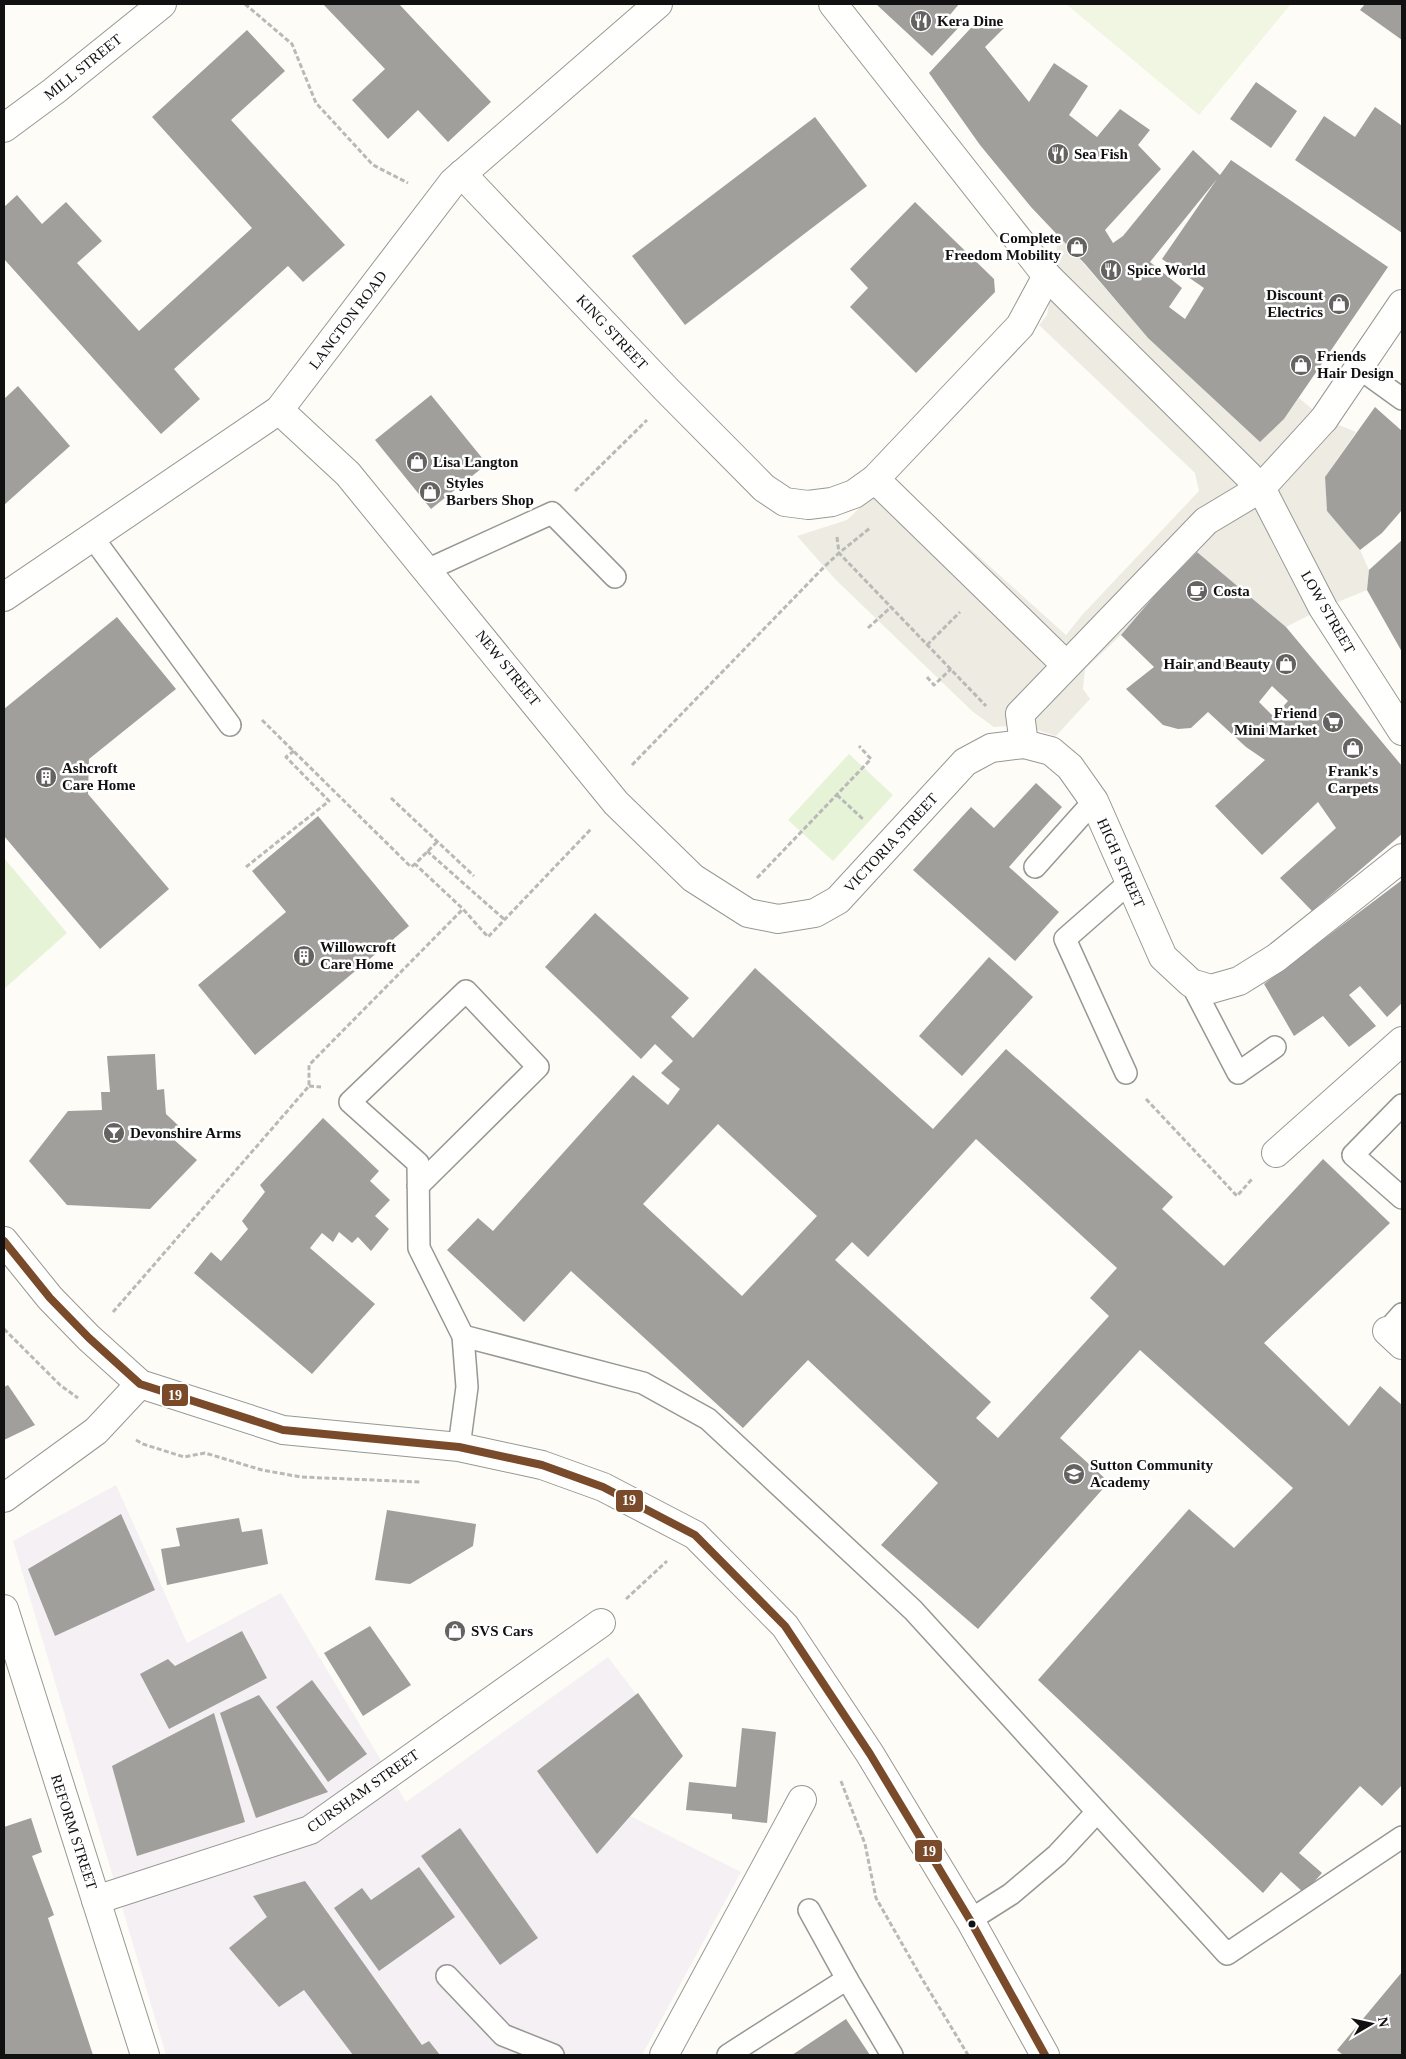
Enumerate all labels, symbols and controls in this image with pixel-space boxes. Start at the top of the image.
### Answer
restaurant icon: Kera Dine [909,9,933,33]
place label: Kera Dine [937,13,1004,29]
street label: MILL STREET [41,31,125,103]
restaurant icon: Sea Fish [1046,142,1070,166]
place label: Sea Fish [1074,146,1128,162]
place label: Complete Freedom Mobility [945,230,1061,263]
shop icon: Complete Freedom Mobility [1065,235,1089,259]
restaurant icon: Spice World [1099,258,1123,282]
place label: Spice World [1127,262,1206,278]
street label: LANGTON ROAD [306,268,390,372]
place label: Discount Electrics [1266,287,1323,320]
street label: KING STREET [573,291,651,373]
shop icon: Discount Electrics [1327,292,1351,316]
place label: Friends Hair Design [1317,348,1394,381]
shop icon: Friends Hair Design [1289,353,1313,377]
shop icon: Lisa Langton [405,450,429,474]
place label: Lisa Langton [433,454,519,470]
place label: Styles Barbers Shop [446,475,534,508]
shop icon: Styles Barbers Shop [418,480,442,504]
street label: LOW STREET [1298,568,1358,656]
cafe icon: Costa [1185,579,1209,603]
place label: Costa [1213,583,1250,599]
street label: NEW STREET [473,627,543,709]
shop icon: Hair and Beauty [1274,652,1298,676]
place label: Hair and Beauty [1164,656,1271,672]
place label: Friend Mini Market [1234,705,1318,738]
supermarket icon: Friend Mini Market [1321,710,1345,734]
shop icon: Frank's Carpets [1341,736,1365,760]
place label: Ashcroft Care Home [62,760,136,793]
place label: Frank's Carpets [1328,763,1379,796]
building icon: Ashcroft Care Home [34,765,58,789]
street label: VICTORIA STREET [841,790,941,896]
street label: HIGH STREET [1094,816,1148,910]
place label: Willowcroft Care Home [320,939,396,972]
building icon: Willowcroft Care Home [292,944,316,968]
bar icon: Devonshire Arms [102,1121,126,1145]
place label: Devonshire Arms [130,1125,241,1141]
line badge: 19 [161,1383,189,1407]
text: 19 [168,1388,182,1403]
place label: Sutton Community Academy [1090,1457,1213,1490]
school or university icon: Sutton Community Academy [1062,1462,1086,1486]
line badge: 19 [615,1489,644,1513]
text: 19 [622,1493,636,1508]
shop icon: SVS Cars [443,1619,467,1643]
place label: SVS Cars [471,1623,533,1639]
street label: CURSHAM STREET [304,1746,422,1836]
street label: REFORM STREET [48,1772,100,1892]
line badge: 19 [914,1839,943,1863]
text: 19 [922,1844,936,1859]
unlabelled marker [967,1919,977,1929]
north arrow [1346,1999,1396,2049]
text: N [1375,2016,1392,2028]

